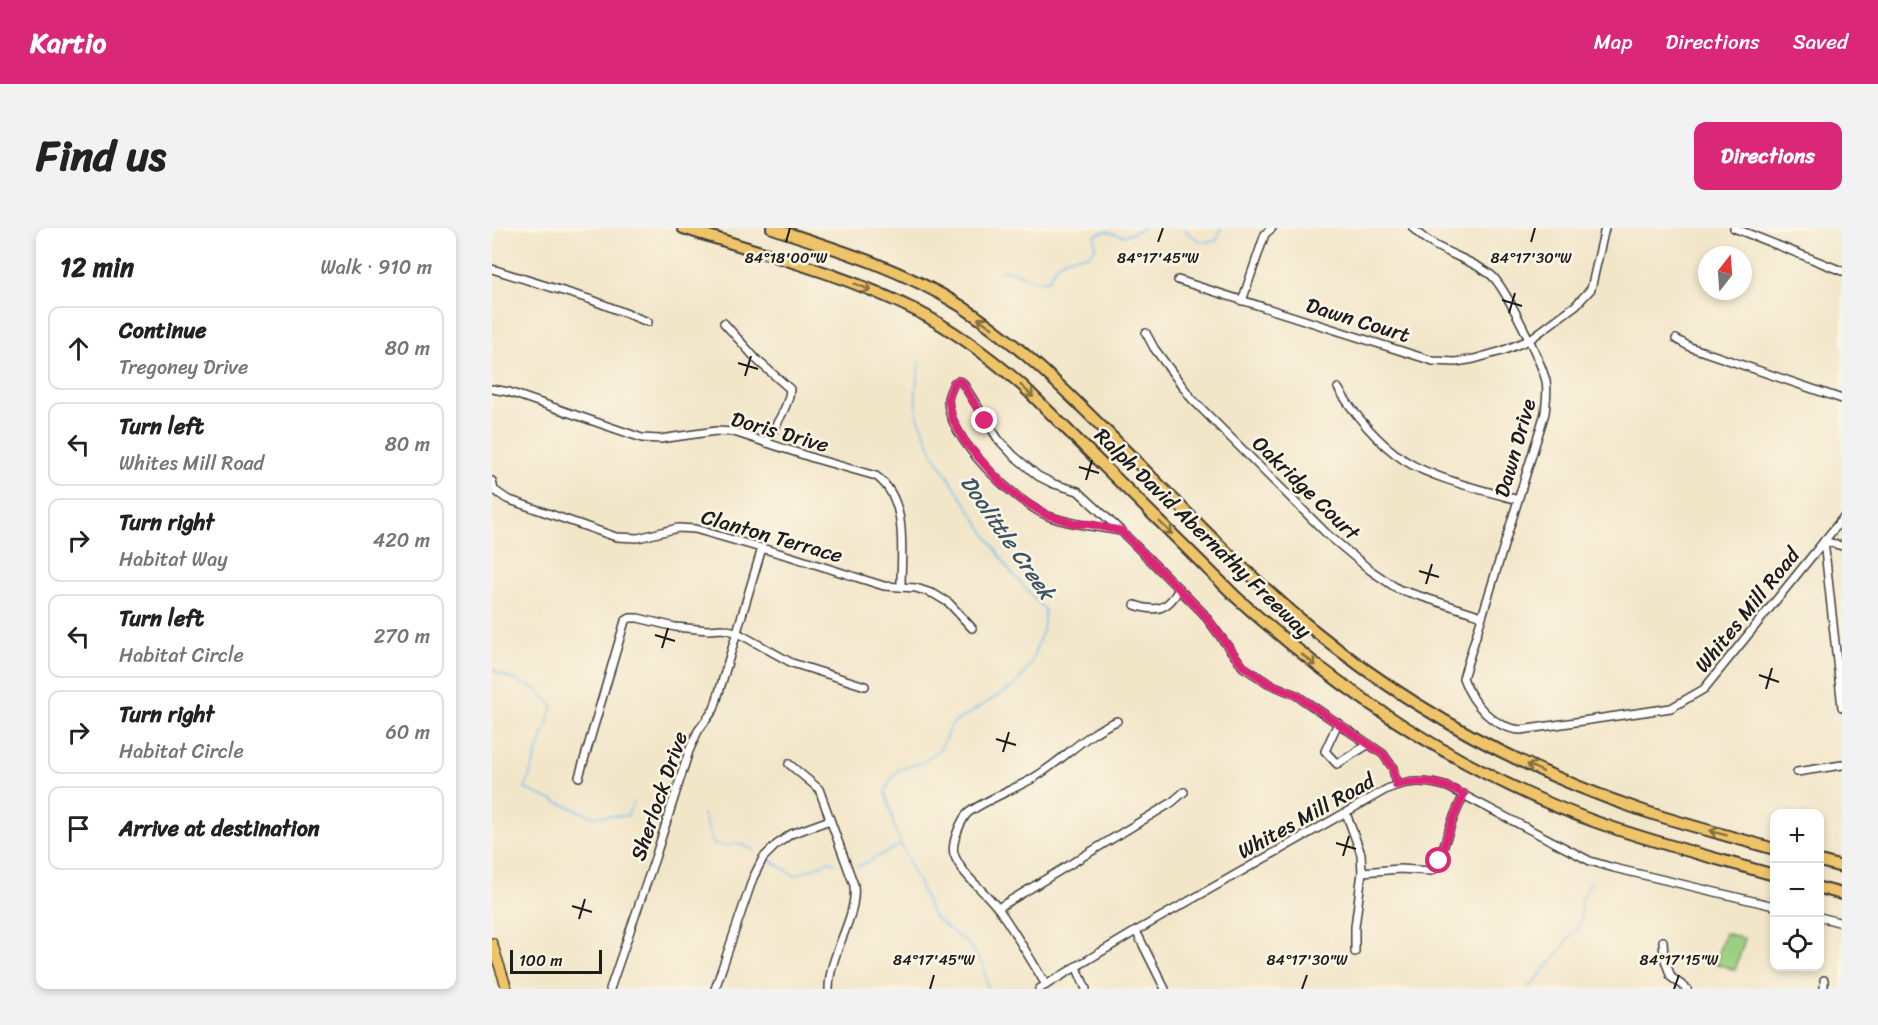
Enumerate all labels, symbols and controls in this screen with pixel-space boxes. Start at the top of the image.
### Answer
text: Kartio [30,18,106,67]
text: Map [1594,23,1632,61]
text: Directions [1665,23,1760,61]
text: Saved [1793,23,1848,61]
text: Find us [36,119,166,193]
button: Directions [1694,122,1842,190]
text: 12 min [60,244,134,290]
text: 84°18'00"W [745,245,828,271]
text: 84°17'45"W [1117,245,1199,271]
text: 84°17'30"W [1491,245,1572,271]
north arrow [1698,246,1752,300]
text: Walk · 910 m [320,250,432,285]
one-way arrow [854,282,872,293]
street label: Dawn Court [1301,286,1415,354]
text: Continue [119,311,207,350]
one-way arrow [977,317,994,329]
text: 80 m [385,331,430,366]
icon: ahead [62,332,95,365]
text: Tregoney Drive [119,350,248,385]
one-way arrow [1020,383,1035,398]
street label: Dawn Drive [1483,394,1547,502]
street label: Doris Drive [727,400,834,464]
text: Turn left [119,407,204,446]
route end [971,407,997,433]
street label: Ralph David Abernathy Freeway [1085,418,1321,648]
street label: Oakridge Court [1243,426,1370,551]
text: 80 m [385,427,430,462]
icon: left [62,428,95,461]
text: Whites Mill Road [119,446,264,481]
water label: Doolittle Creek [950,466,1067,611]
street label: Clanton Terrace [697,498,848,574]
text: Turn right [119,503,214,542]
one-way arrow [1158,520,1173,535]
text: 420 m [373,523,430,558]
icon: right [62,524,95,557]
street label: Whites Mill Road [1684,537,1811,681]
text: Habitat Way [119,542,228,577]
text: Turn left [119,599,204,638]
text: 270 m [374,619,430,654]
icon: left [62,620,95,653]
text: Habitat Circle [119,638,244,673]
one-way arrow [1301,653,1317,666]
text: Turn right [119,695,214,734]
text: 60 m [385,715,430,750]
icon: right [62,716,95,749]
street label: Sherlock Drive [619,726,699,866]
text: Habitat Circle [119,734,244,769]
street label: Whites Mill Road [1230,761,1384,870]
one-way arrow [1526,761,1544,773]
text: Arrive at destination [119,809,320,848]
map controls [1770,809,1824,971]
button: + [1770,809,1824,863]
icon: arrive [62,812,95,845]
one-way arrow [1709,827,1728,838]
route start [1425,847,1451,873]
button: − [1770,863,1824,917]
button: locate [1770,917,1824,971]
text: 100 m [519,946,563,975]
scale bar [510,947,602,974]
text: 84°17'45"W [893,947,975,973]
text: 84°17'30"W [1267,947,1348,973]
text: 84°17'15"W [1640,947,1719,973]

